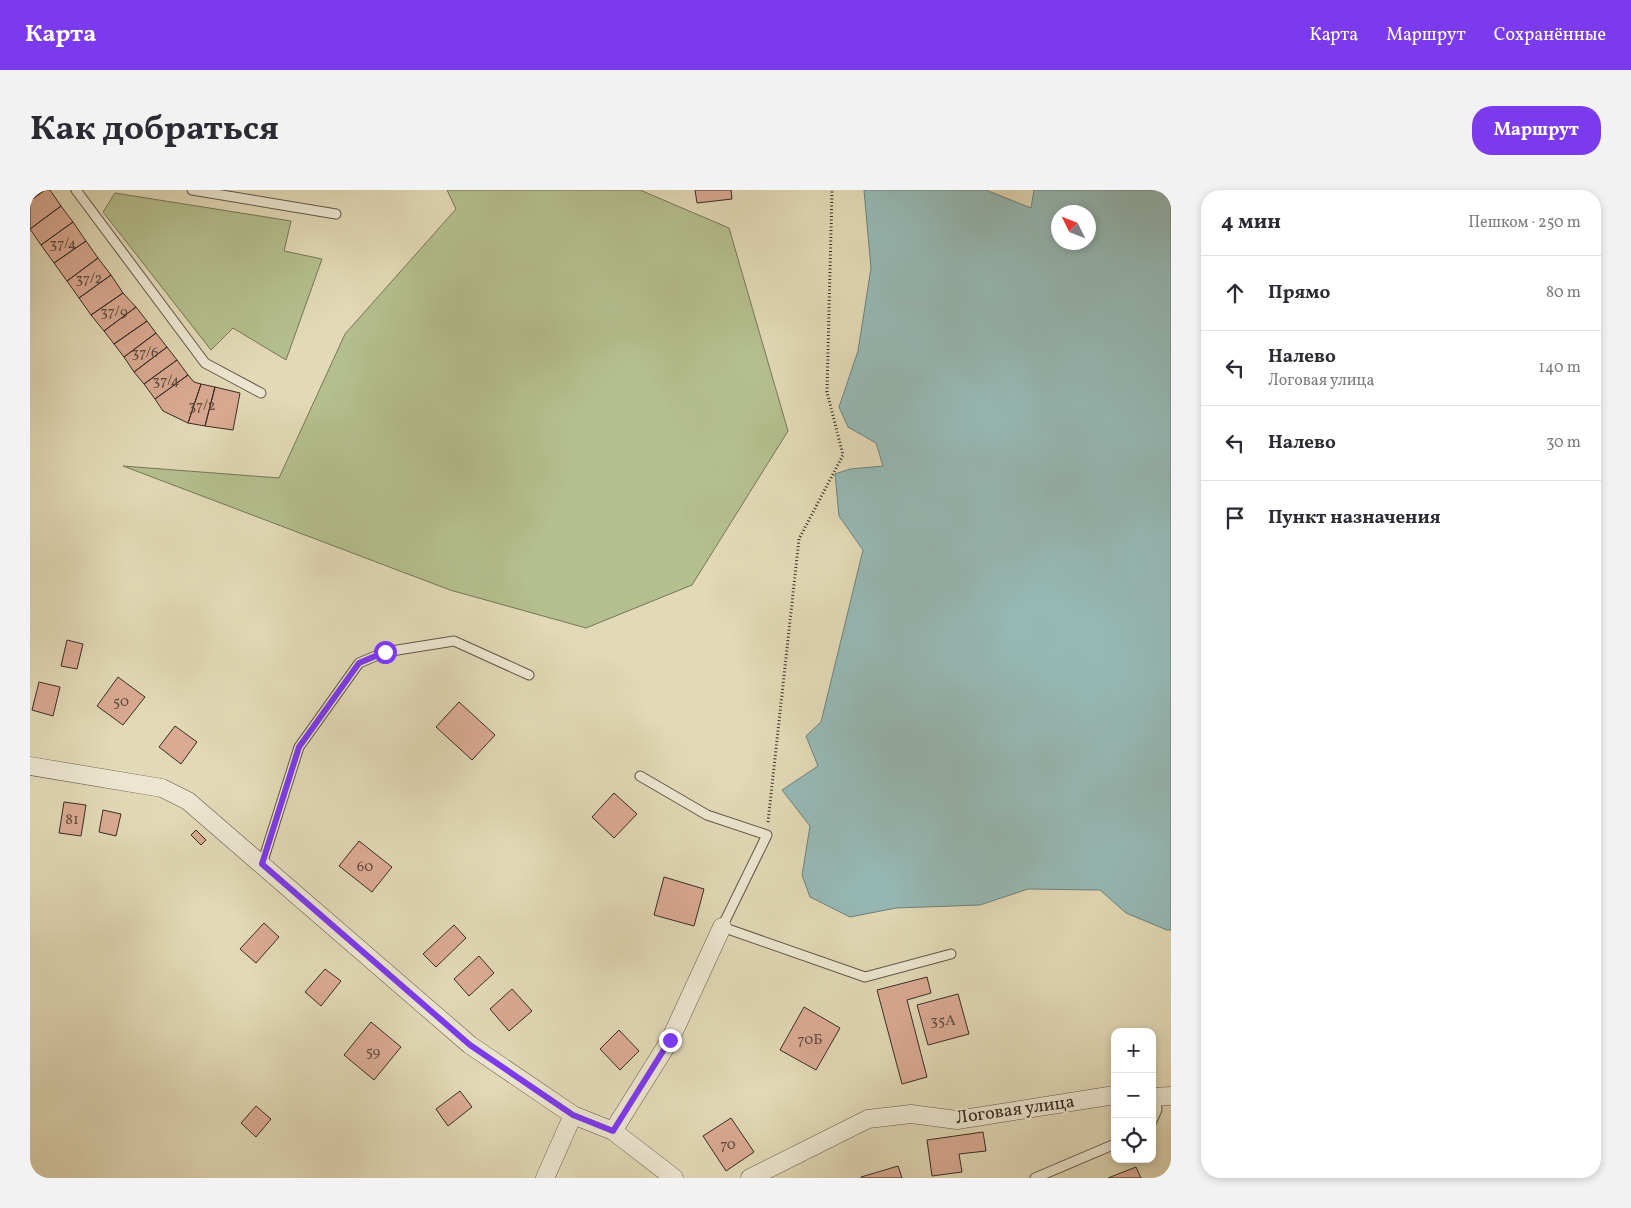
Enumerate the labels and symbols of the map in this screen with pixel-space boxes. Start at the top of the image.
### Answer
north arrow [1051,205,1096,250]
house number: 37/4 [50,234,76,255]
house number: 37/2 [75,269,103,290]
house number: 37/9 [100,302,128,323]
house number: 37/6 [132,343,159,364]
house number: 37/4 [153,371,179,392]
house number: 37/2 [188,396,216,417]
route start [374,641,397,664]
house number: 50 [113,692,129,713]
house number: 81 [65,810,79,831]
house number: 60 [357,857,373,878]
house number: 35А [930,1011,956,1032]
route end [659,1029,682,1052]
house number: 70Б [798,1030,822,1051]
house number: 59 [366,1042,381,1063]
street label: Логовая улица [954,1090,1076,1131]
house number: 70 [720,1135,736,1156]

